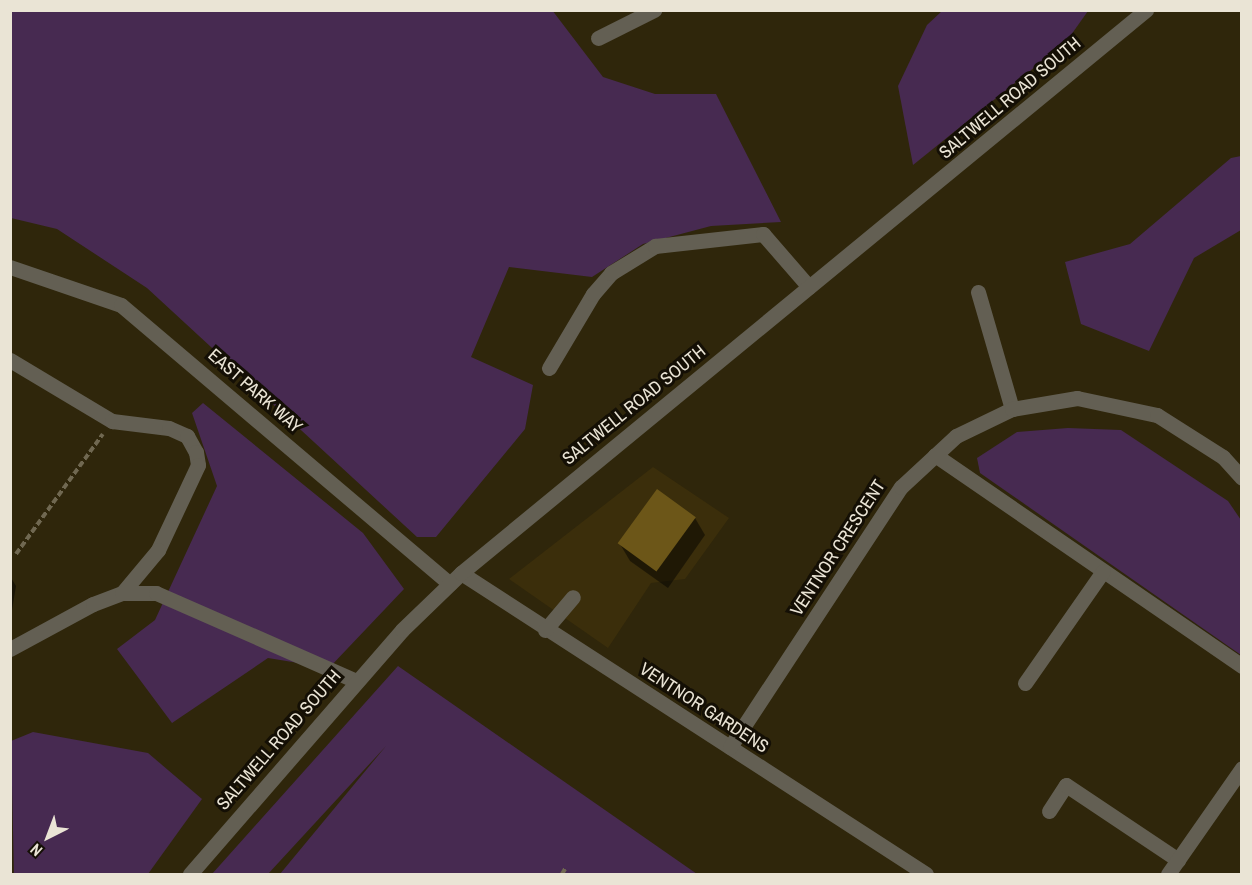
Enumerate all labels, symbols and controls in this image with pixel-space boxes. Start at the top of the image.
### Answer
street label: SALTWELL ROAD SOUTH [935,32,1085,164]
street label: SALTWELL ROAD SOUTH [558,340,710,470]
street label: EAST PARK WAY [203,344,307,438]
street label: VENTNOR CRESCENT [786,476,890,620]
street label: VENTNOR GARDENS [636,658,772,758]
street label: SALTWELL ROAD SOUTH [212,666,346,814]
north arrow [18,807,78,867]
text: N [25,839,47,862]

